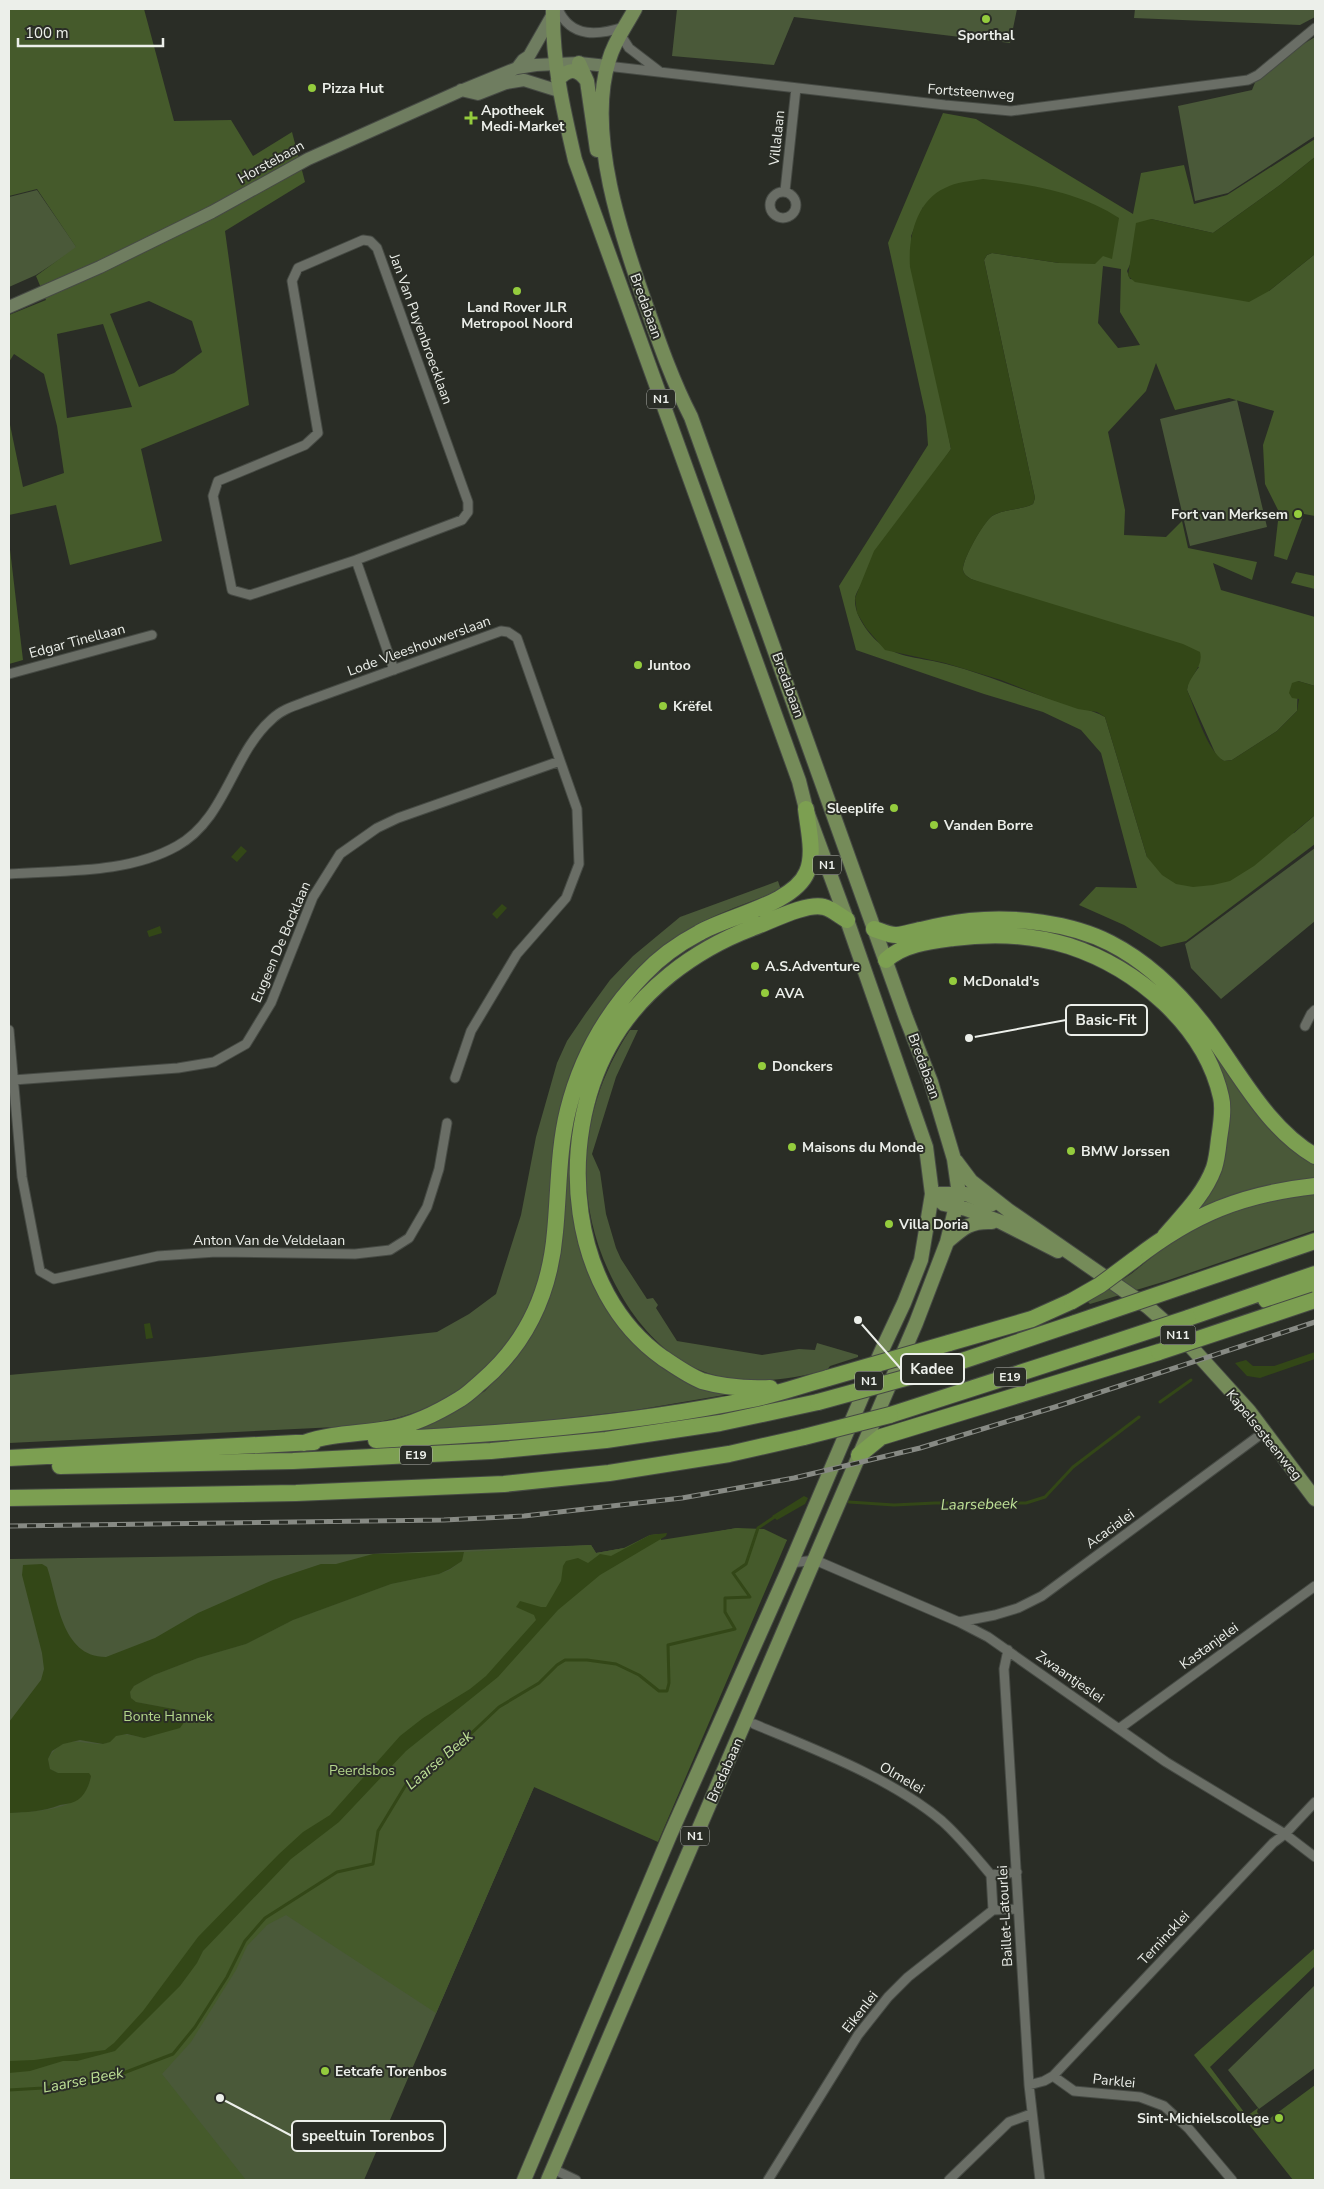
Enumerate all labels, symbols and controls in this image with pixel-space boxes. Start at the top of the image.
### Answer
marker: Sporthal [980,13,992,25]
scale bar [18,15,162,47]
text: 100 m [25,23,69,43]
place label: Sporthal [958,26,1015,45]
place label: Pizza Hut [322,79,384,98]
street label: Fortsteenweg [927,79,1015,105]
marker: Pizza Hut [306,82,318,94]
place label: Apotheek Medi-Market [481,101,565,136]
street label: Villalaan [765,109,789,168]
marker: Apotheek Medi-Market [465,112,477,124]
street label: Horstebaan [234,136,308,188]
street label: Jan Van Puyenbroecklaan [385,250,457,407]
street label: Bredabaan [625,271,667,341]
marker: Land Rover JLR Metropool Noord [511,285,523,297]
place label: Land Rover JLR Metropool Noord [461,298,573,333]
road number: N1 [647,389,675,408]
place label: Fort van Merksem [1171,505,1288,524]
marker: Fort van Merksem [1292,508,1304,520]
street label: Lode Vleeshouwerslaan [345,611,493,681]
street label: Edgar Tinellaan [27,619,127,663]
street label: Bredabaan [767,650,809,720]
place label: Juntoo [647,656,691,675]
marker: Juntoo [632,659,644,671]
place label: Krëfel [673,697,713,716]
marker: Krëfel [657,700,669,712]
place label: Sleeplife [827,799,884,818]
marker: Sleeplife [888,802,900,814]
place label: Vanden Borre [943,816,1034,835]
marker: Vanden Borre [928,819,940,831]
road number: N1 [813,856,841,874]
street label: Eugeen De Bocklaan [247,879,315,1005]
place label: A.S.Adventure [765,957,860,976]
marker: A.S.Adventure [749,960,761,972]
place label: McDonald's [963,972,1040,991]
marker: McDonald's [947,975,959,987]
place label: AVA [775,984,805,1003]
marker: AVA [759,987,771,999]
callout: Basic-Fit [1066,1005,1147,1035]
text: Basic-Fit [1075,1010,1137,1030]
street label: Bredabaan [903,1031,945,1101]
place label: Donckers [772,1057,833,1076]
marker: Donckers [756,1060,768,1072]
place label: Maisons du Monde [802,1138,924,1157]
marker: Maisons du Monde [786,1141,798,1153]
place label: BMW Jorssen [1081,1142,1170,1161]
marker: BMW Jorssen [1065,1145,1077,1157]
place label: Villa Doria [898,1215,968,1234]
marker: Villa Doria [883,1218,895,1230]
street label: Anton Van de Veldelaan [193,1231,345,1250]
road number: N11 [1160,1326,1196,1344]
callout: Kadee [901,1354,964,1384]
text: Kadee [910,1359,954,1379]
road number: E19 [994,1368,1026,1386]
road number: N1 [855,1372,883,1390]
street label: Kapelsesteenweg [1221,1386,1307,1484]
road number: E19 [400,1446,432,1464]
water label: Laarsebeek [940,1493,1018,1515]
street label: Acacialei [1082,1505,1138,1553]
street label: Kastanjelei [1176,1618,1242,1674]
street label: Zwaantjeslei [1032,1646,1108,1708]
park label: Bonte Hannek [123,1707,214,1726]
water label: Laarse Beek [401,1726,477,1794]
street label: Bredabaan [702,1735,748,1805]
street label: Olmelei [876,1757,928,1799]
park label: Peerdsbos [329,1761,395,1780]
road number: N1 [681,1826,709,1845]
street label: Baillet-Latourlei [993,1865,1017,1967]
street label: Ternincklei [1134,1907,1194,1969]
street label: Eikenlei [838,1987,882,2037]
water label: Laarse Beek [41,2062,126,2098]
place label: Eetcafe Torenbos [335,2062,447,2081]
marker: Eetcafe Torenbos [319,2065,331,2077]
street label: Parklei [1092,2069,1136,2093]
place label: Sint-Michielscollege [1137,2109,1269,2128]
marker: Sint-Michielscollege [1273,2112,1285,2124]
callout: speeltuin Torenbos [292,2121,445,2151]
text: speeltuin Torenbos [302,2126,434,2146]

